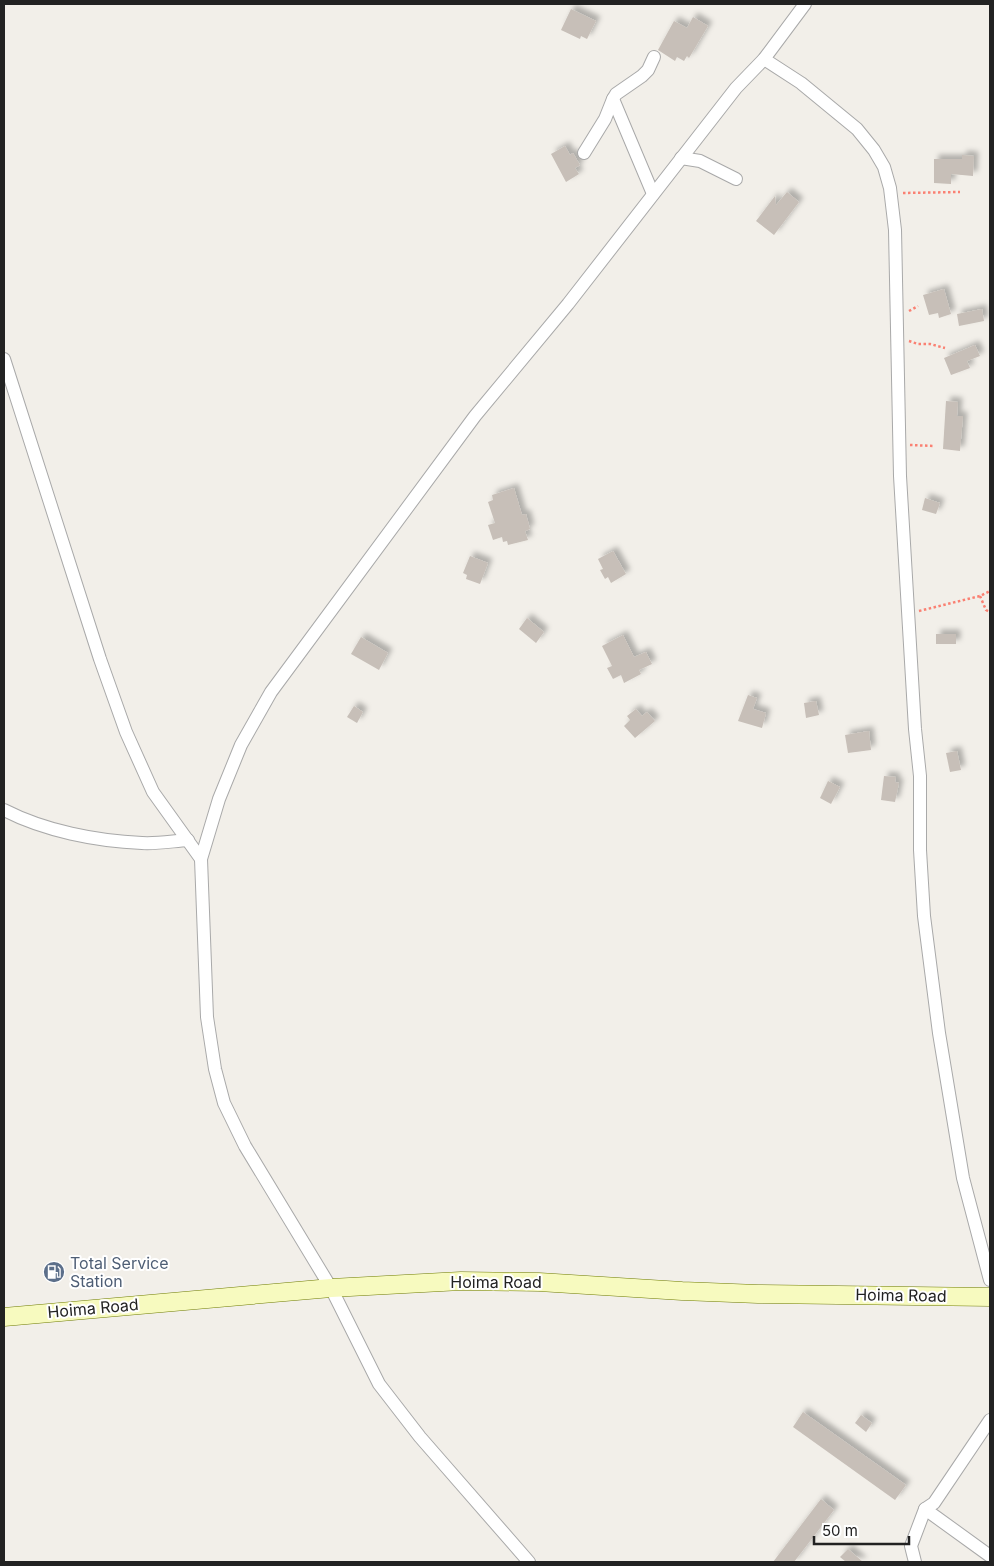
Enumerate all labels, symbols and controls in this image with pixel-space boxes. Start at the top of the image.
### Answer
place label: Total Service Station [70,1253,169,1291]
fuel station icon: Total Service Station [42,1260,66,1284]
street label: Hoima Road [450,1272,542,1292]
street label: Hoima Road [855,1284,947,1306]
street label: Hoima Road [47,1294,139,1322]
scale bar [814,1514,909,1546]
text: 50 m [822,1521,858,1540]

